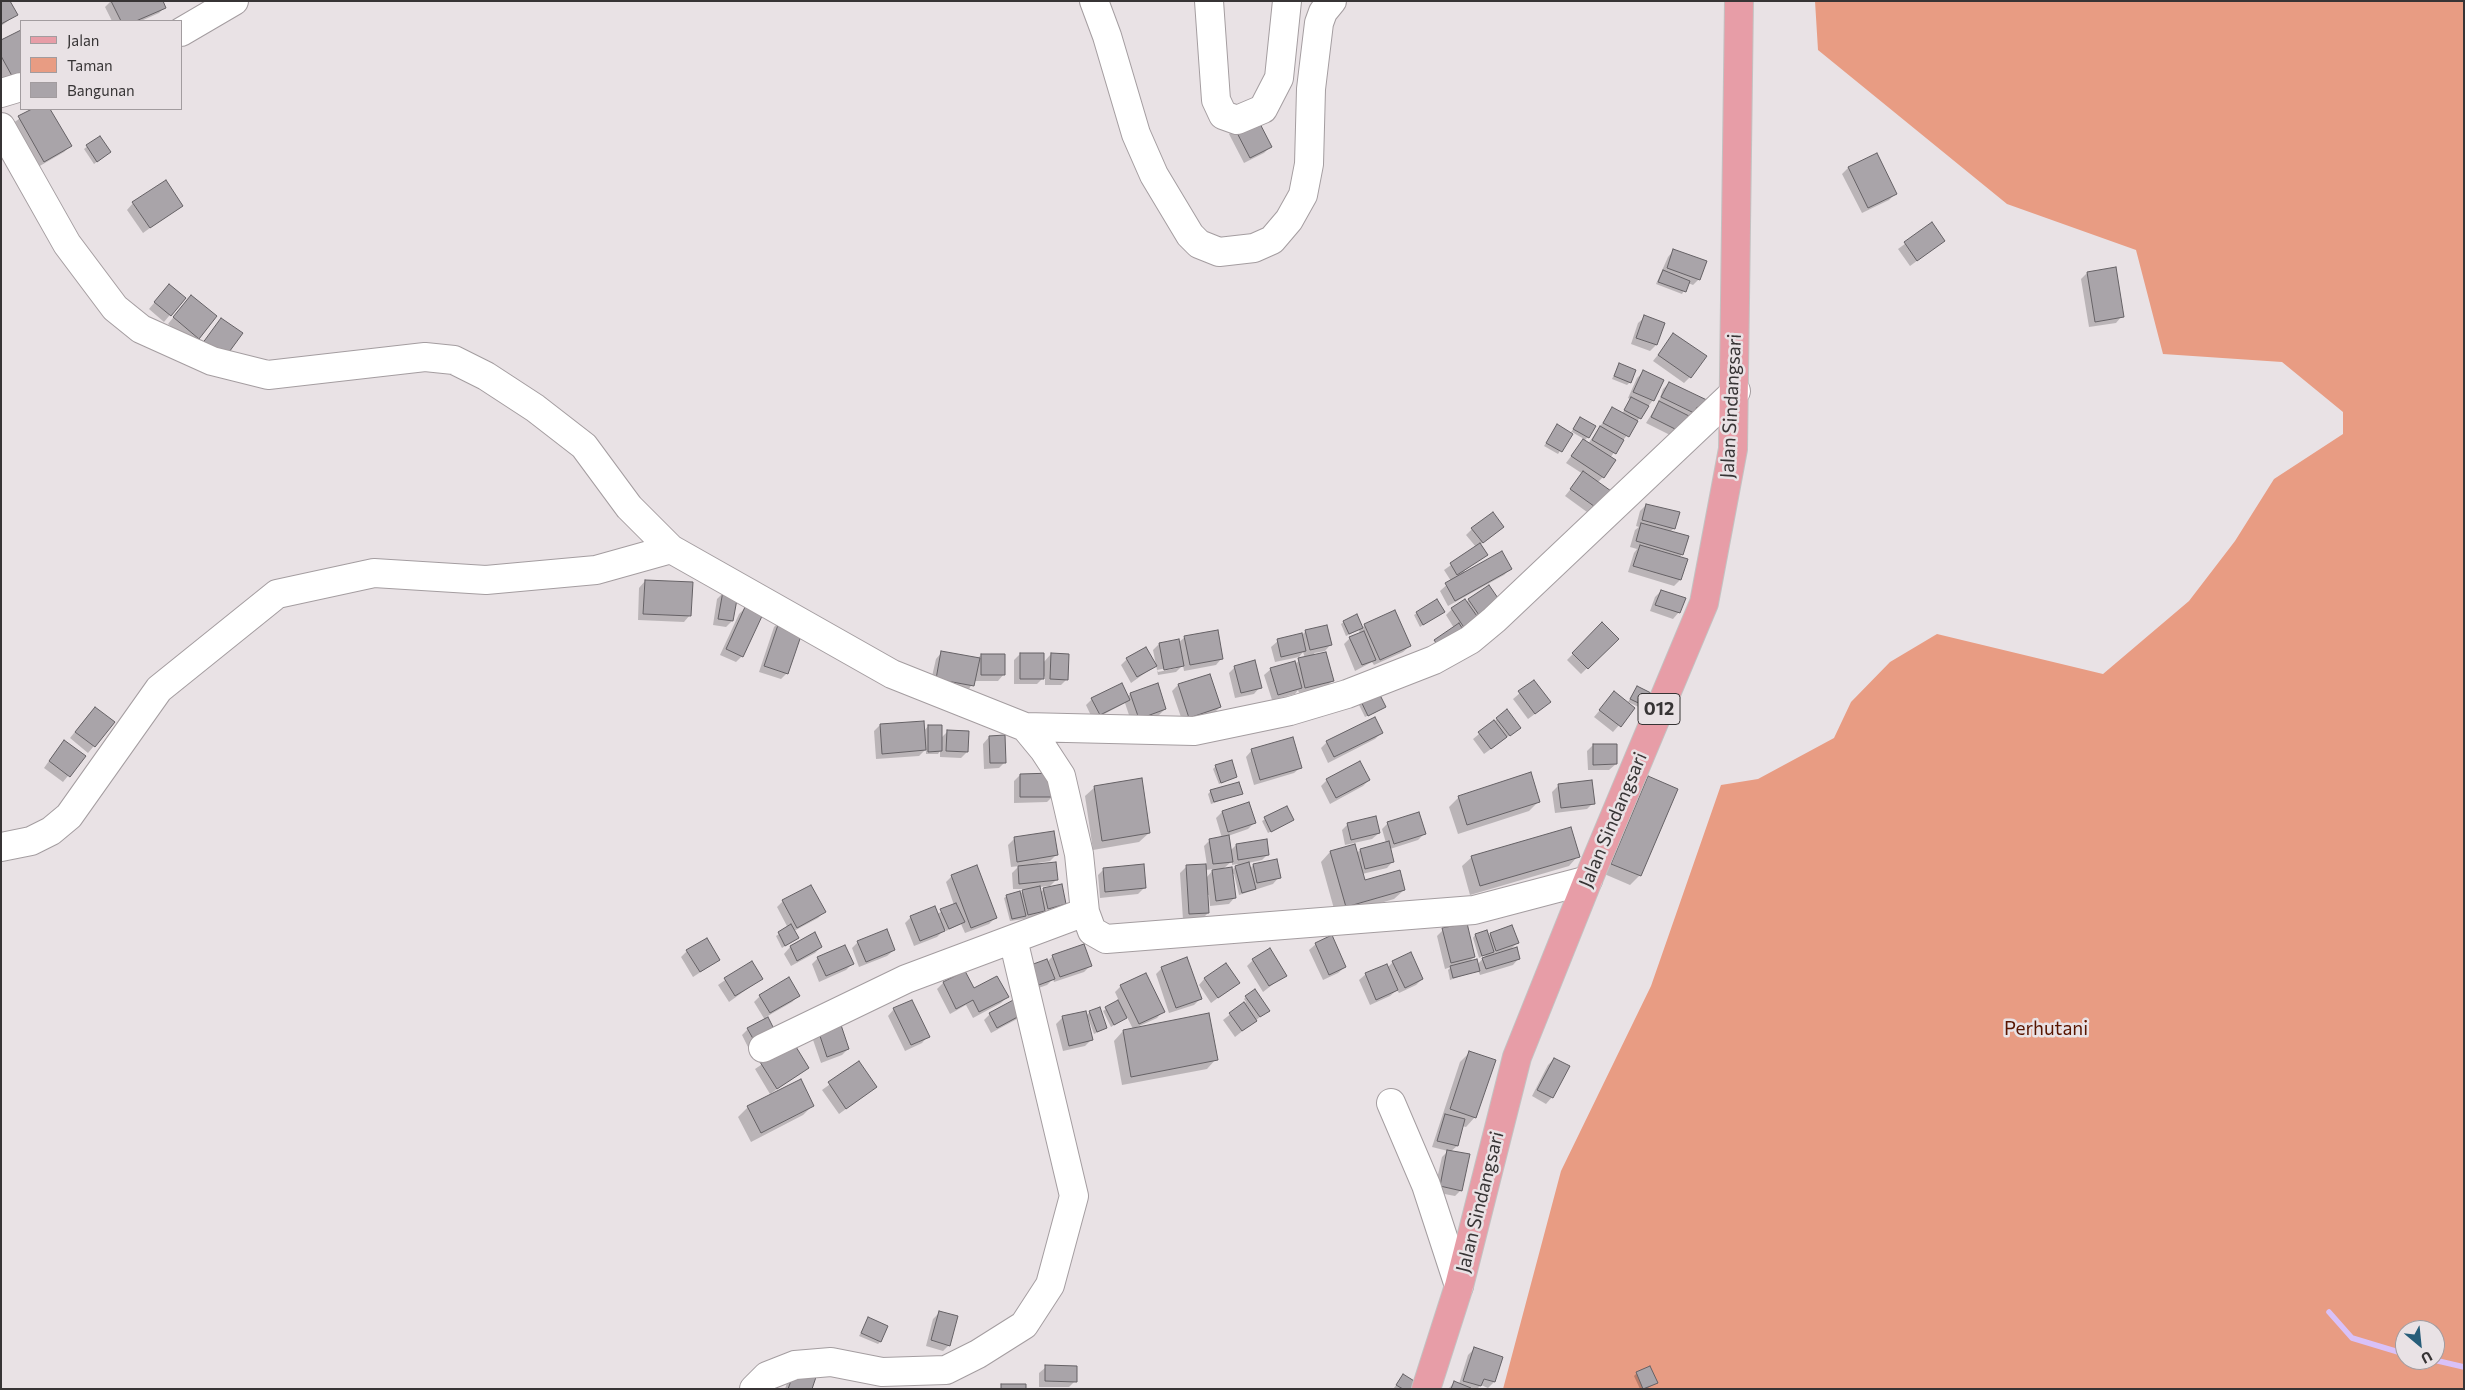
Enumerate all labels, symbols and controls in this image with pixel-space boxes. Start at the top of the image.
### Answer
legend [20,20,182,110]
text: Jalan [67,31,99,49]
text: Taman [67,56,113,74]
text: Bangunan [67,81,135,99]
street label: Jalan Sindangsari [1716,333,1746,479]
road number: 012 [1638,694,1680,724]
street label: Jalan Sindangsari [1574,749,1652,891]
park label: Perhutani [2004,1018,2088,1040]
street label: Jalan Sindangsari [1451,1129,1509,1275]
north arrow [2395,1320,2445,1370]
text: U [2418,1348,2435,1368]

